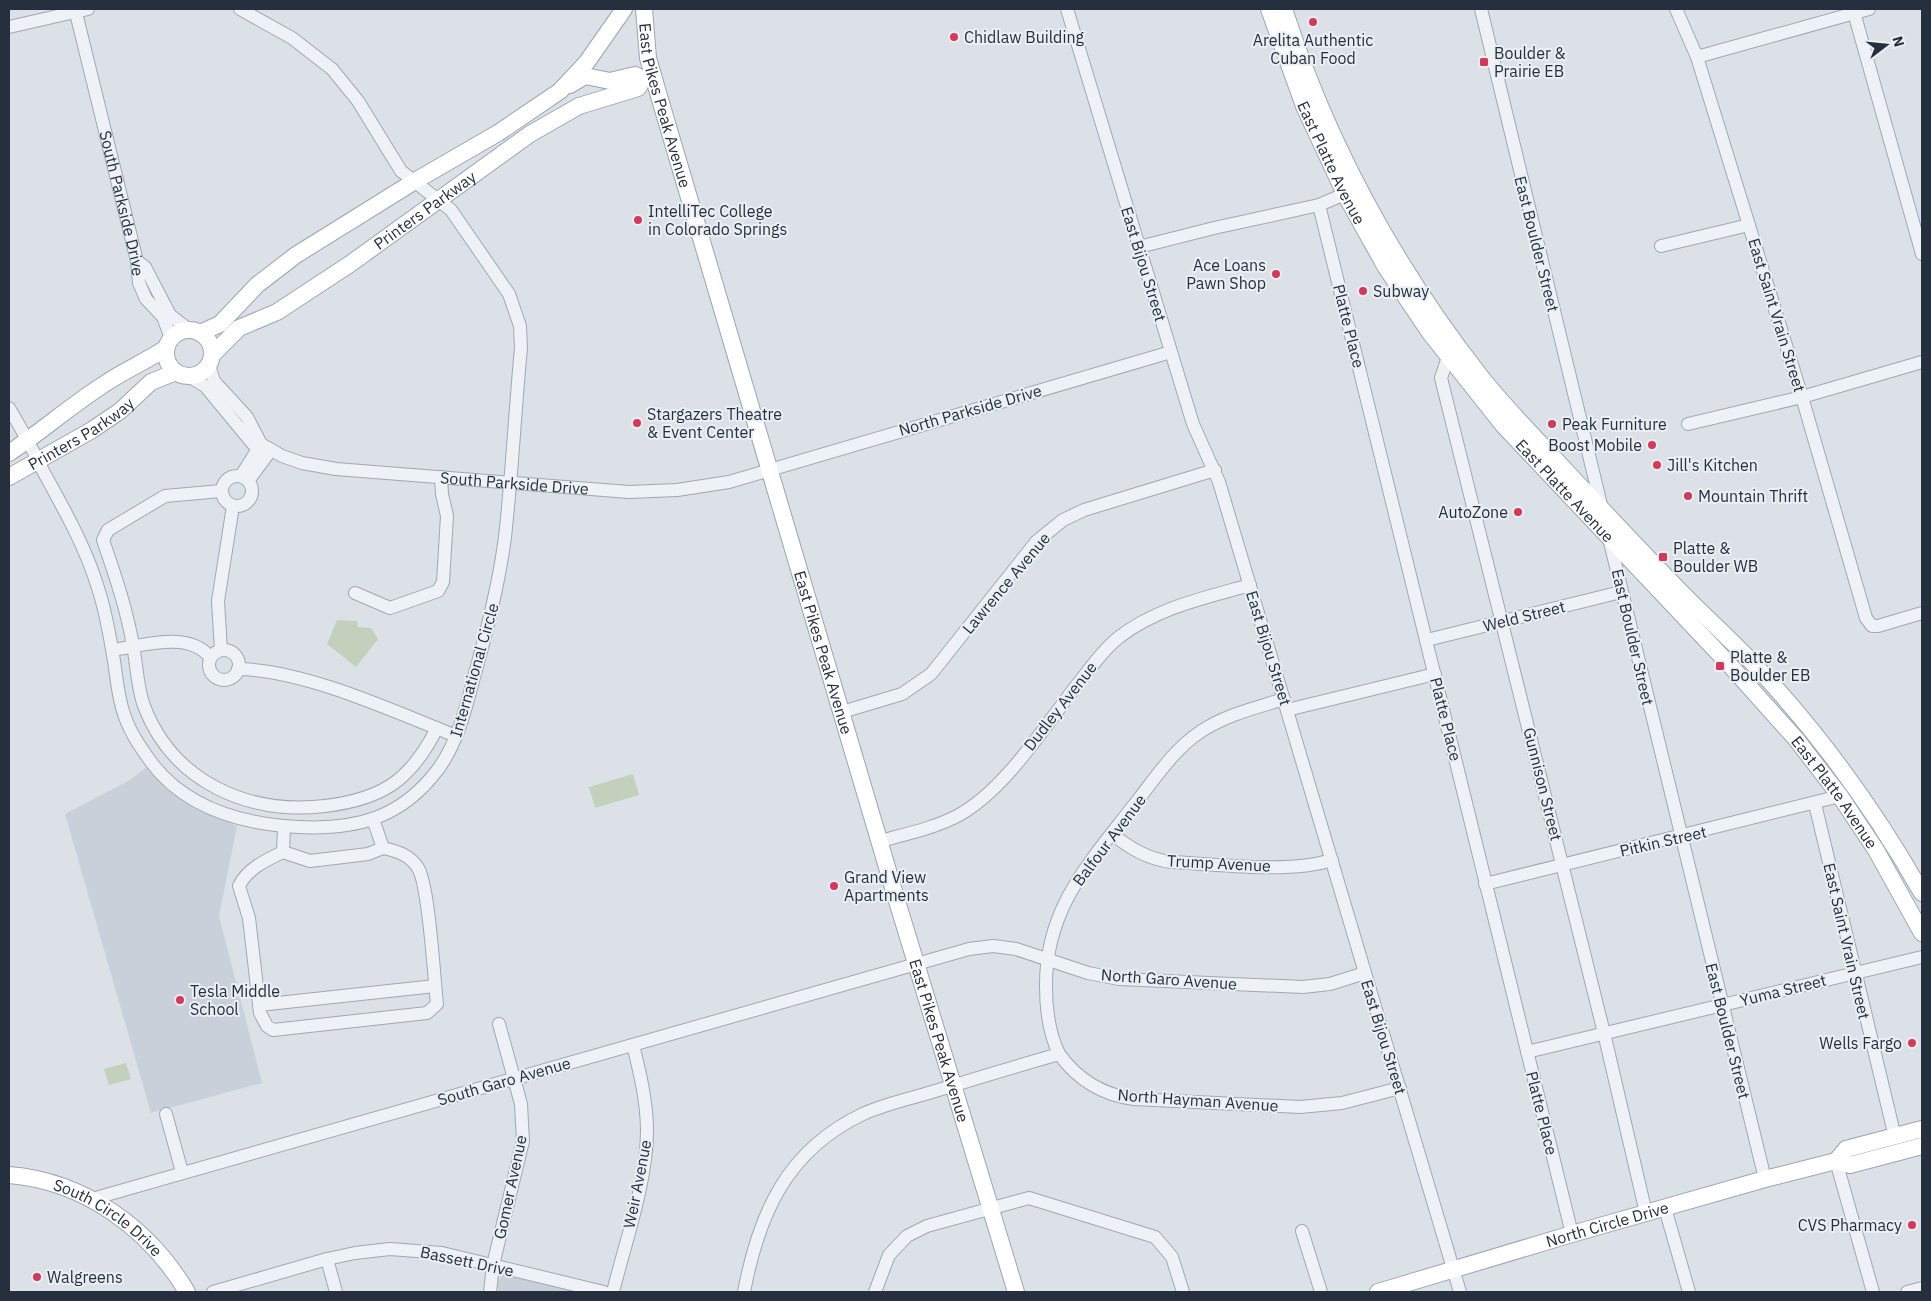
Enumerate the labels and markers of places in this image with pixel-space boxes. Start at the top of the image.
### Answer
marker: Arelita Authentic Cuban Food [1307,16,1319,28]
place label: Chidlaw Building [964,27,1084,47]
place label: Arelita Authentic Cuban Food [1253,30,1373,68]
marker: Chidlaw Building [948,31,960,43]
place label: Boulder & Prairie EB [1494,43,1566,81]
marker: Boulder & Prairie EB [1478,56,1490,68]
place label: IntelliTec College in Colorado Springs [648,201,787,239]
marker: IntelliTec College in Colorado Springs [632,214,644,226]
place label: Ace Loans Pawn Shop [1186,255,1266,293]
marker: Ace Loans Pawn Shop [1270,268,1282,280]
place label: Subway [1373,281,1429,301]
marker: Subway [1357,285,1369,297]
place label: Stargazers Theatre & Event Center [647,404,782,442]
place label: Peak Furniture [1562,414,1667,434]
marker: Stargazers Theatre & Event Center [631,417,643,429]
marker: Peak Furniture [1546,418,1558,430]
place label: Boost Mobile [1548,435,1642,455]
marker: Boost Mobile [1646,439,1658,451]
place label: Jill's Kitchen [1667,455,1758,475]
marker: Jill's Kitchen [1651,459,1663,471]
place label: Mountain Thrift [1698,486,1808,506]
marker: Mountain Thrift [1682,490,1694,502]
place label: AutoZone [1438,502,1508,522]
marker: AutoZone [1512,506,1524,518]
place label: Platte & Boulder WB [1673,538,1758,576]
marker: Platte & Boulder WB [1657,551,1669,563]
place label: Platte & Boulder EB [1730,647,1810,685]
marker: Platte & Boulder EB [1714,660,1726,672]
place label: Grand View Apartments [844,867,929,905]
marker: Grand View Apartments [828,880,840,892]
place label: Tesla Middle School [190,981,280,1019]
marker: Tesla Middle School [174,994,186,1006]
place label: Wells Fargo [1819,1033,1902,1053]
marker: Wells Fargo [1906,1037,1918,1049]
place label: CVS Pharmacy [1798,1215,1902,1235]
marker: CVS Pharmacy [1906,1219,1918,1231]
place label: Walgreens [47,1267,123,1287]
marker: Walgreens [31,1271,43,1283]

